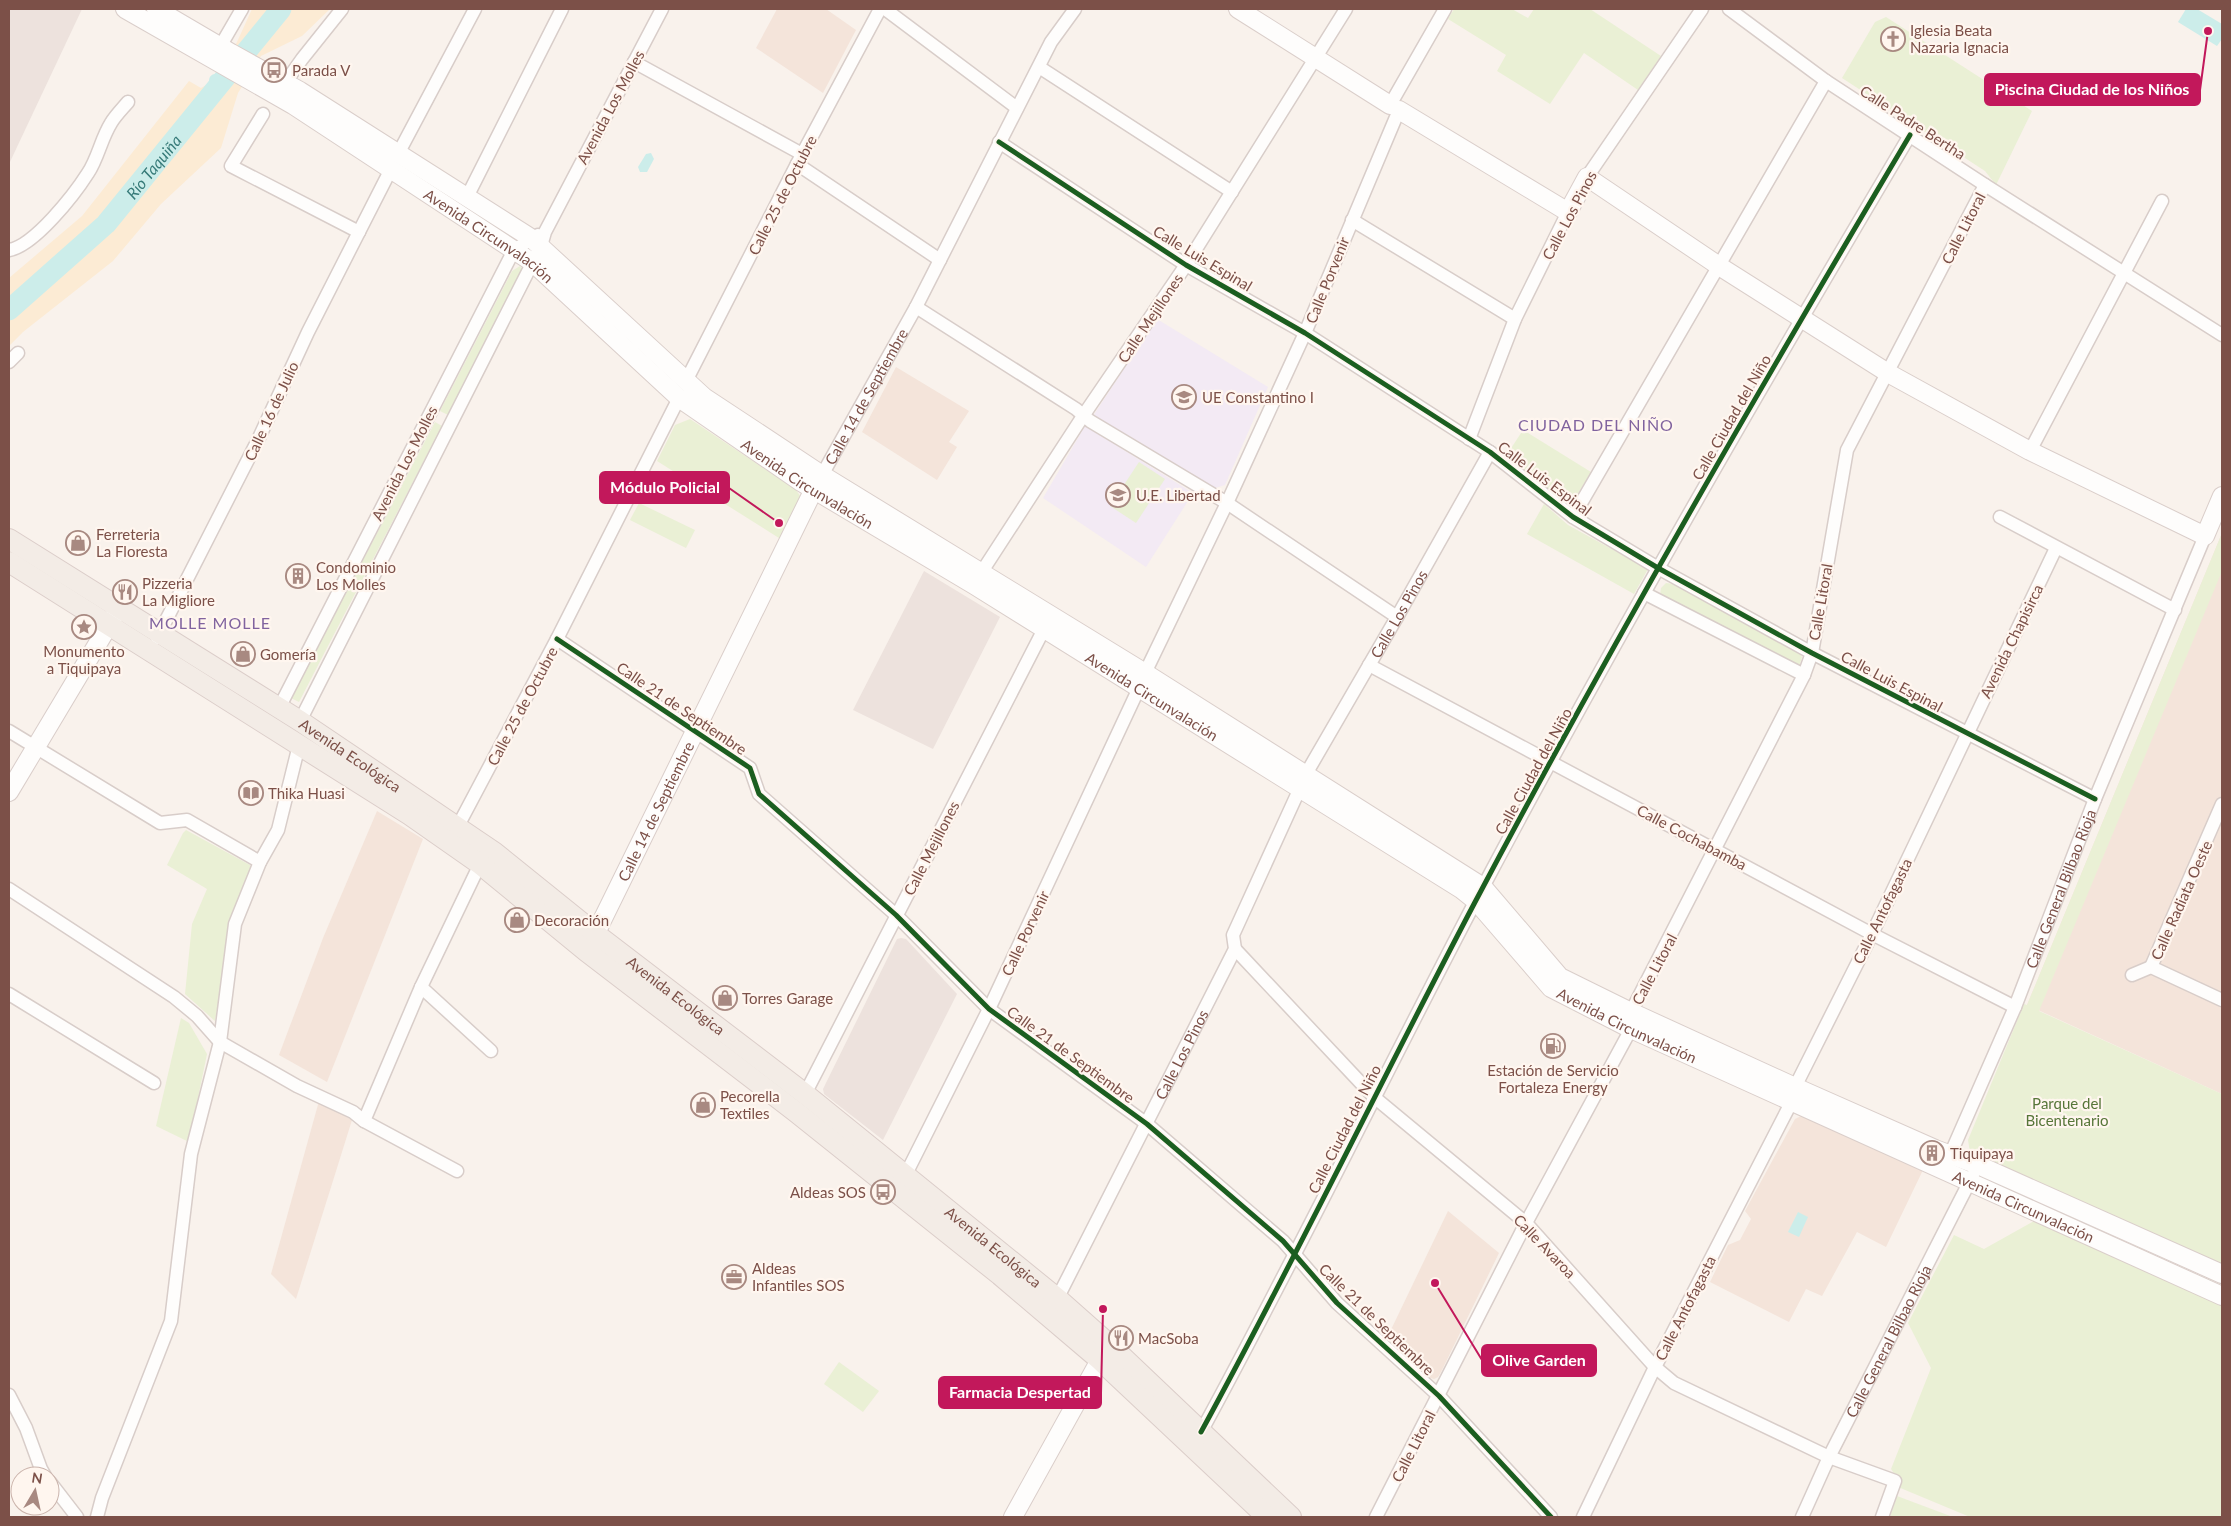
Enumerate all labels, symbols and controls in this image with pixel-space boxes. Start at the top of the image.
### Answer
place label: Iglesia Beata Nazaria Ignacia [1910,21,2009,56]
church icon: Iglesia Beata Nazaria Ignacia [1880,26,1906,52]
street label: Avenida Los Molles [572,47,648,167]
bus stop icon: Parada V [261,57,287,83]
place label: Parada V [292,61,351,79]
callout: Piscina Ciudad de los Niños [1985,74,2200,105]
text: Piscina Ciudad de los Niños [1995,79,2189,98]
street label: Calle Padre Bertha [1857,81,1969,163]
water label: Río Taquiña [121,131,185,202]
street label: Calle 25 de Octubre [744,132,820,258]
street label: Calle Los Pinos [1538,167,1600,263]
street label: Avenida Circunvalación [421,185,557,286]
street label: Calle Litoral [1937,189,1989,267]
street label: Calle Luis Espinal [1150,221,1256,295]
street label: Calle Porvenir [1301,234,1353,326]
street label: Calle Mejillones [1114,270,1186,366]
street label: Calle 14 de Septiembre [821,325,911,468]
street label: Calle Ciudad del Niño [1688,351,1774,483]
street label: Calle 16 de Julio [240,359,302,463]
school or university icon: UE Constantino I [1171,384,1197,410]
place label: UE Constantino I [1202,388,1314,406]
street label: Avenida Los Molles [367,403,441,523]
district label: CIUDAD DEL NIÑO [1518,415,1674,434]
street label: Avenida Circunvalación [738,435,877,532]
street label: Calle Luis Espinal [1495,437,1595,519]
callout: Módulo Policial [600,472,729,503]
text: Módulo Policial [610,477,720,496]
school or university icon: U.E. Libertad [1105,482,1131,508]
place label: U.E. Libertad [1136,486,1221,504]
place label: Ferreteria La Floresta [96,525,168,560]
shop icon: Ferreteria La Floresta [65,530,91,556]
place label: Condominio Los Molles [316,558,396,593]
street label: Calle Litoral [1804,562,1836,642]
building icon: Condominio Los Molles [285,563,311,589]
street label: Calle Los Pinos [1366,567,1431,661]
place label: Pizzeria La Migliore [142,574,215,609]
restaurant icon: Pizzeria La Migliore [112,579,138,605]
street label: Avenida Chapisirca [1976,581,2046,701]
district label: MOLLE MOLLE [149,613,271,632]
place icon: Monumento a Tiquipaya [71,614,97,640]
shop icon: Gomería [230,641,256,667]
place label: Monumento a Tiquipaya [43,642,125,677]
street label: Calle 25 de Octubre [483,643,561,768]
place label: Gomería [260,645,316,663]
street label: Calle Luis Espinal [1838,647,1946,715]
street label: Avenida Circunvalación [1082,648,1222,744]
street label: Calle 21 de Septiembre [614,658,751,758]
street label: Calle Ciudad del Niño [1491,705,1575,837]
street label: Avenida Ecológica [296,714,405,796]
street label: Calle 14 de Septiembre [614,739,698,884]
library icon: Thika Huasi [238,780,264,806]
place label: Thika Huasi [268,784,345,802]
street label: Calle Mejillones [899,798,963,898]
street label: Calle Cochabamba [1634,800,1750,874]
street label: Calle General Bilbao Rioja [2022,807,2099,971]
street label: Calle Radiata Oeste [2147,837,2215,962]
street label: Calle Antofagasta [1849,855,1915,967]
street label: Calle Porvenir [997,887,1053,978]
shop icon: Decoración [504,907,530,933]
place label: Decoración [534,911,609,929]
street label: Calle Litoral [1628,930,1680,1008]
street label: Avenida Ecológica [623,952,729,1039]
street label: Avenida Circunvalación [1554,984,1700,1067]
shop icon: Torres Garage [712,985,738,1011]
place label: Torres Garage [742,989,833,1007]
street label: Calle 21 de Septiembre [1004,1002,1138,1106]
street label: Calle Los Pinos [1151,1007,1212,1102]
fuel station icon: Estación de Servicio Fortaleza Energy [1540,1033,1566,1059]
place label: Estación de Servicio Fortaleza Energy [1487,1061,1619,1096]
street label: Calle Ciudad del Niño [1304,1062,1384,1196]
place label: Pecorella Textiles [720,1087,780,1122]
shop icon: Pecorella Textiles [690,1092,716,1118]
park label: Parque del Bicentenario [2025,1094,2109,1129]
building icon: Tiquipaya [1919,1140,1945,1166]
place label: Tiquipaya [1950,1144,2014,1162]
street label: Avenida Circunvalación [1950,1167,2097,1246]
bus stop icon: Aldeas SOS [870,1179,896,1205]
place label: Aldeas SOS [790,1183,866,1201]
street label: Avenida Ecológica [942,1202,1045,1291]
street label: Calle Avaroa [1510,1210,1580,1282]
street label: Calle Antofagasta [1651,1253,1719,1363]
place label: Aldeas Infantiles SOS [752,1259,845,1294]
street label: Calle 21 de Septiembre [1316,1259,1438,1379]
street label: Calle General Bilbao Rioja [1842,1262,1935,1420]
office icon: Aldeas Infantiles SOS [721,1264,747,1290]
restaurant icon: MacSoba [1108,1325,1134,1351]
place label: MacSoba [1138,1329,1199,1347]
callout: Olive Garden [1482,1345,1596,1376]
text: Olive Garden [1492,1350,1586,1369]
callout: Farmacia Despertad [939,1377,1101,1408]
text: Farmacia Despertad [949,1382,1091,1401]
street label: Calle Litoral [1387,1407,1439,1485]
north arrow [10,1466,60,1516]
text: N [30,1468,44,1487]

